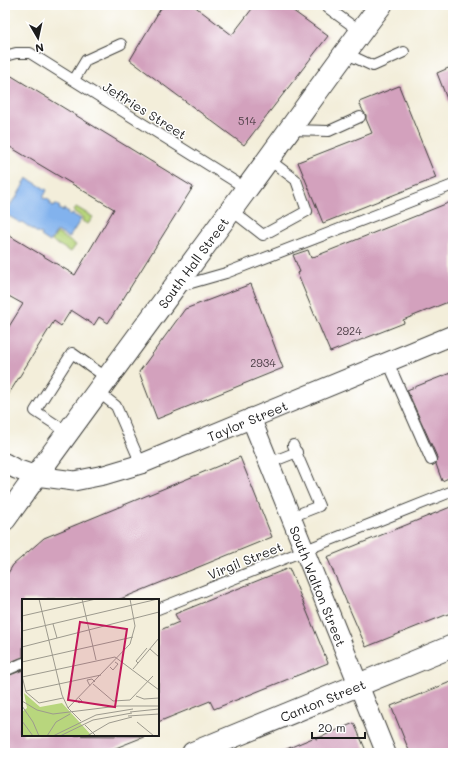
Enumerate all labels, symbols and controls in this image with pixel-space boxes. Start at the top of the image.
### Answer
north arrow [18,18,58,58]
text: N [34,40,45,56]
street label: Jeffries Street [100,77,190,143]
house number: 514 [238,113,256,128]
street label: South Hall Street [153,213,232,311]
house number: 2924 [336,323,362,338]
house number: 2934 [250,355,276,370]
street label: Taylor Street [204,396,290,444]
street label: South Walton Street [287,523,351,649]
street label: Virgil Street [205,537,285,583]
inset map [22,599,159,736]
street label: Canton Street [277,674,368,725]
scale bar [312,714,365,740]
text: 20 m [318,719,346,735]

